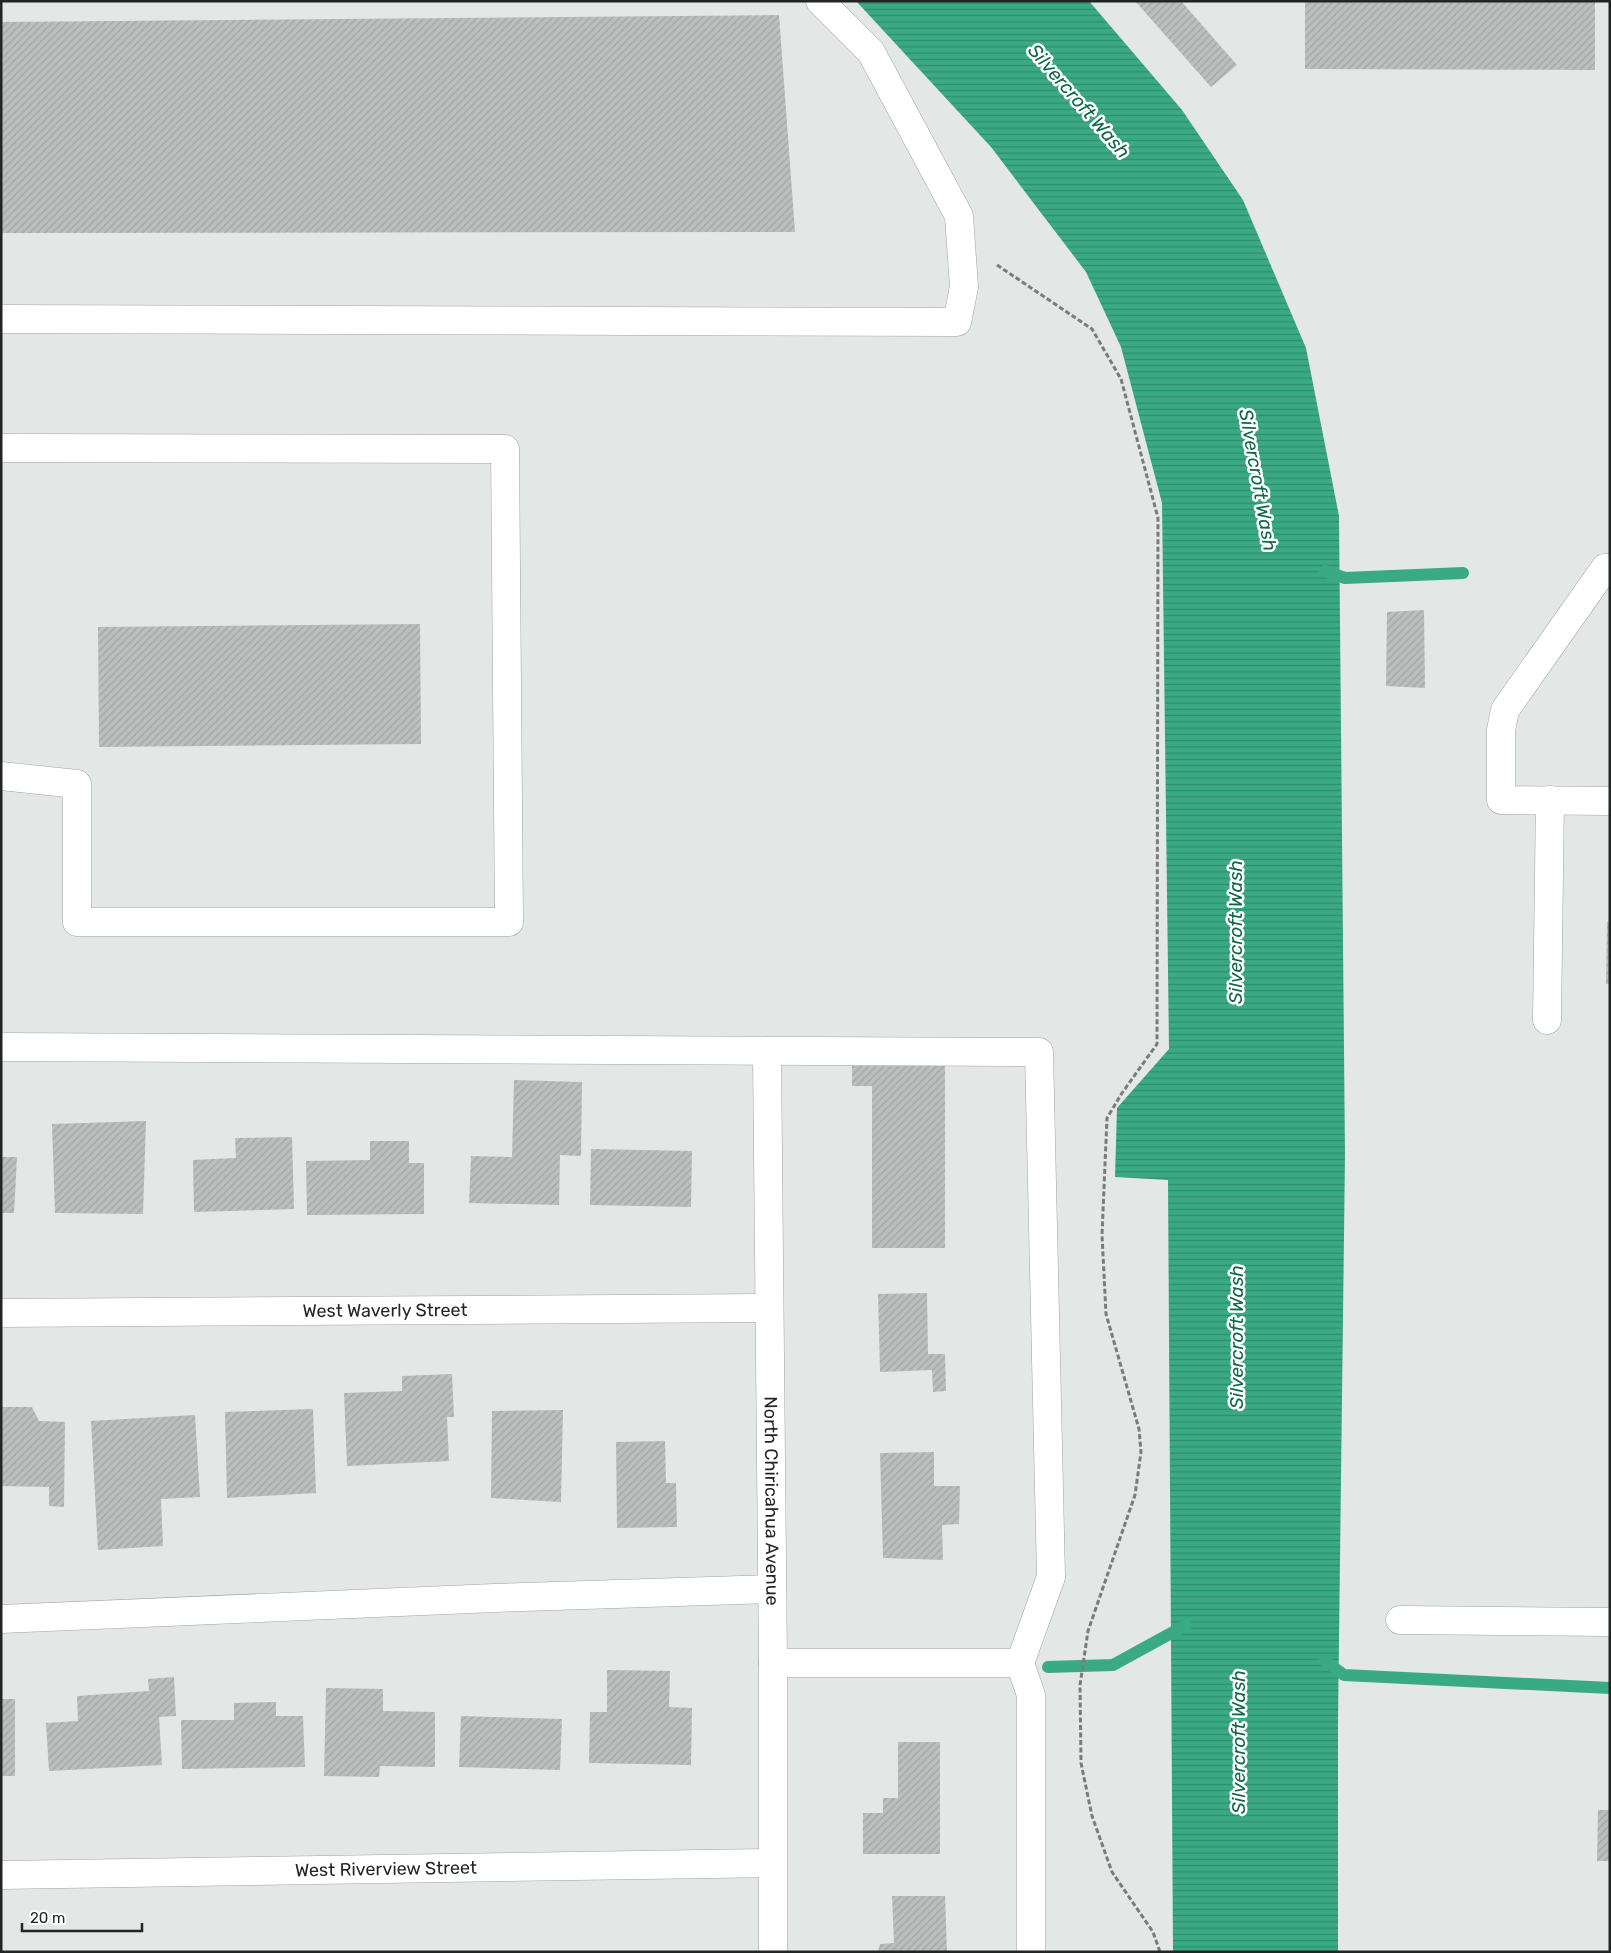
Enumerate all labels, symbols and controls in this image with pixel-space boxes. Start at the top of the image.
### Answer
water label: Silvercroft Wash [1023,39,1135,163]
water label: Silvercroft Wash [1234,407,1282,553]
water label: Silvercroft Wash [1224,860,1247,1004]
water label: Silvercroft Wash [1225,1265,1248,1409]
street label: West Waverly Street [302,1299,468,1322]
street label: North Chiricahua Avenue [759,1396,783,1606]
water label: Silvercroft Wash [1227,1670,1250,1814]
street label: West Riverview Street [295,1857,477,1881]
scale bar [22,1900,142,1932]
text: 20 m [30,1909,65,1927]

